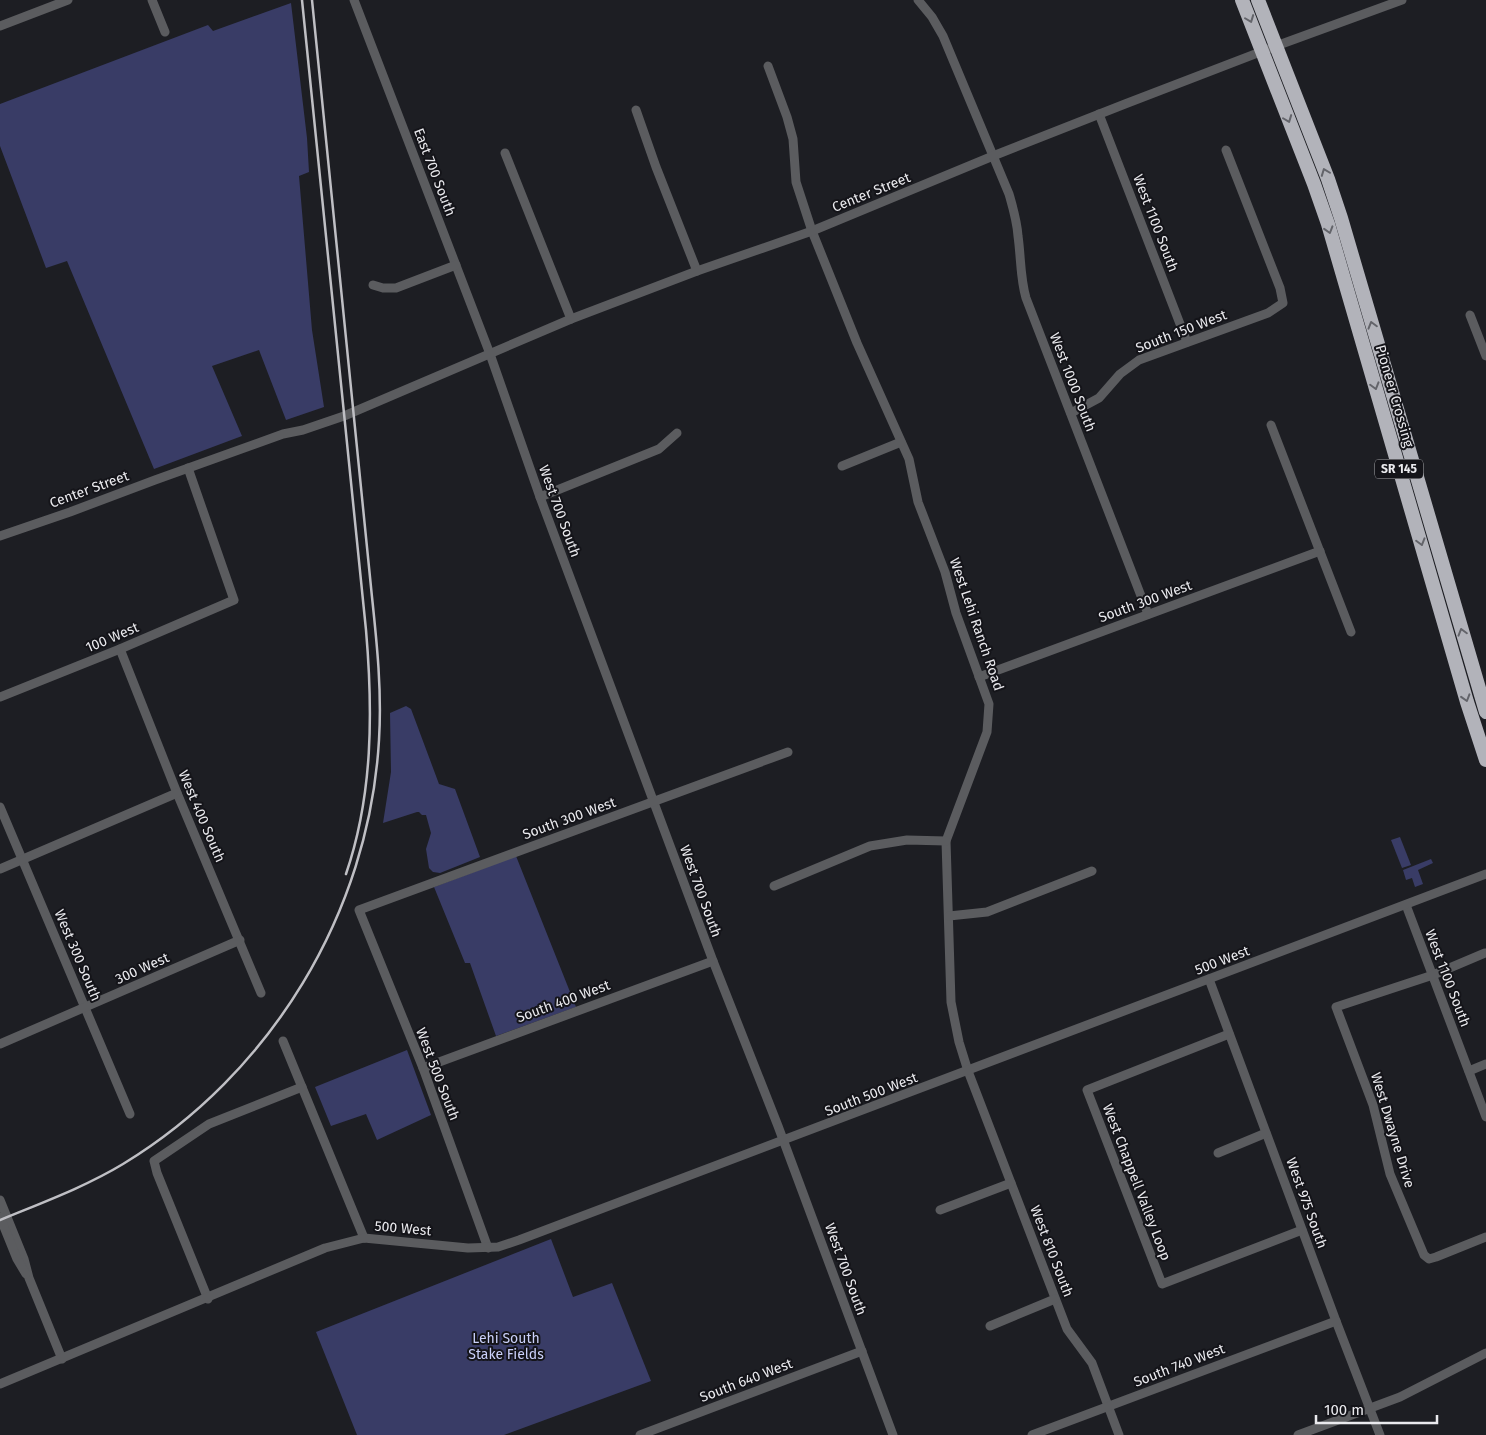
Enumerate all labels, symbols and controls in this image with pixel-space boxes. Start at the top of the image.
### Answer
one-way arrow [1244,14,1254,23]
one-way arrow [1283,114,1293,122]
street label: East 700 South [410,126,459,218]
one-way arrow [1321,168,1331,177]
street label: Center Street [830,169,914,216]
street label: West 1100 South [1129,172,1182,274]
one-way arrow [1324,226,1334,234]
street label: South 150 West [1133,306,1230,357]
one-way arrow [1368,322,1378,330]
street label: West 1000 South [1046,330,1099,434]
street label: Pioneer Crossing [1372,343,1417,450]
one-way arrow [1370,382,1380,390]
road number: SR 145 [1375,459,1423,478]
street label: West 700 South [535,463,584,560]
street label: Center Street [47,467,132,512]
one-way arrow [1415,538,1425,546]
street label: West Lehi Ranch Road [946,555,1007,693]
street label: South 300 West [1096,576,1195,626]
street label: 100 West [83,618,142,656]
one-way arrow [1457,629,1467,637]
one-way arrow [1460,694,1470,702]
street label: West 400 South [174,768,229,865]
street label: South 300 West [520,793,619,843]
street label: West 700 South [676,843,725,940]
street label: West 300 South [51,907,104,1004]
street label: West 1100 South [1421,927,1474,1029]
street label: 500 West [1193,942,1253,979]
street label: 300 West [113,949,173,988]
street label: South 400 West [514,976,613,1026]
street label: West 500 South [412,1025,463,1123]
street label: South 500 West [822,1069,921,1120]
street label: West Dwayne Drive [1367,1070,1418,1190]
street label: West Chappell Valley Loop [1099,1101,1174,1263]
street label: West 975 South [1282,1155,1331,1251]
street label: West 810 South [1026,1203,1077,1299]
street label: 500 West [374,1218,433,1240]
street label: West 700 South [821,1221,870,1318]
park label: Lehi South Stake Fields [468,1330,544,1363]
street label: South 740 West [1131,1340,1228,1391]
street label: South 640 West [697,1355,796,1406]
scale bar [1316,1392,1437,1424]
text: 100 m [1324,1401,1364,1419]

